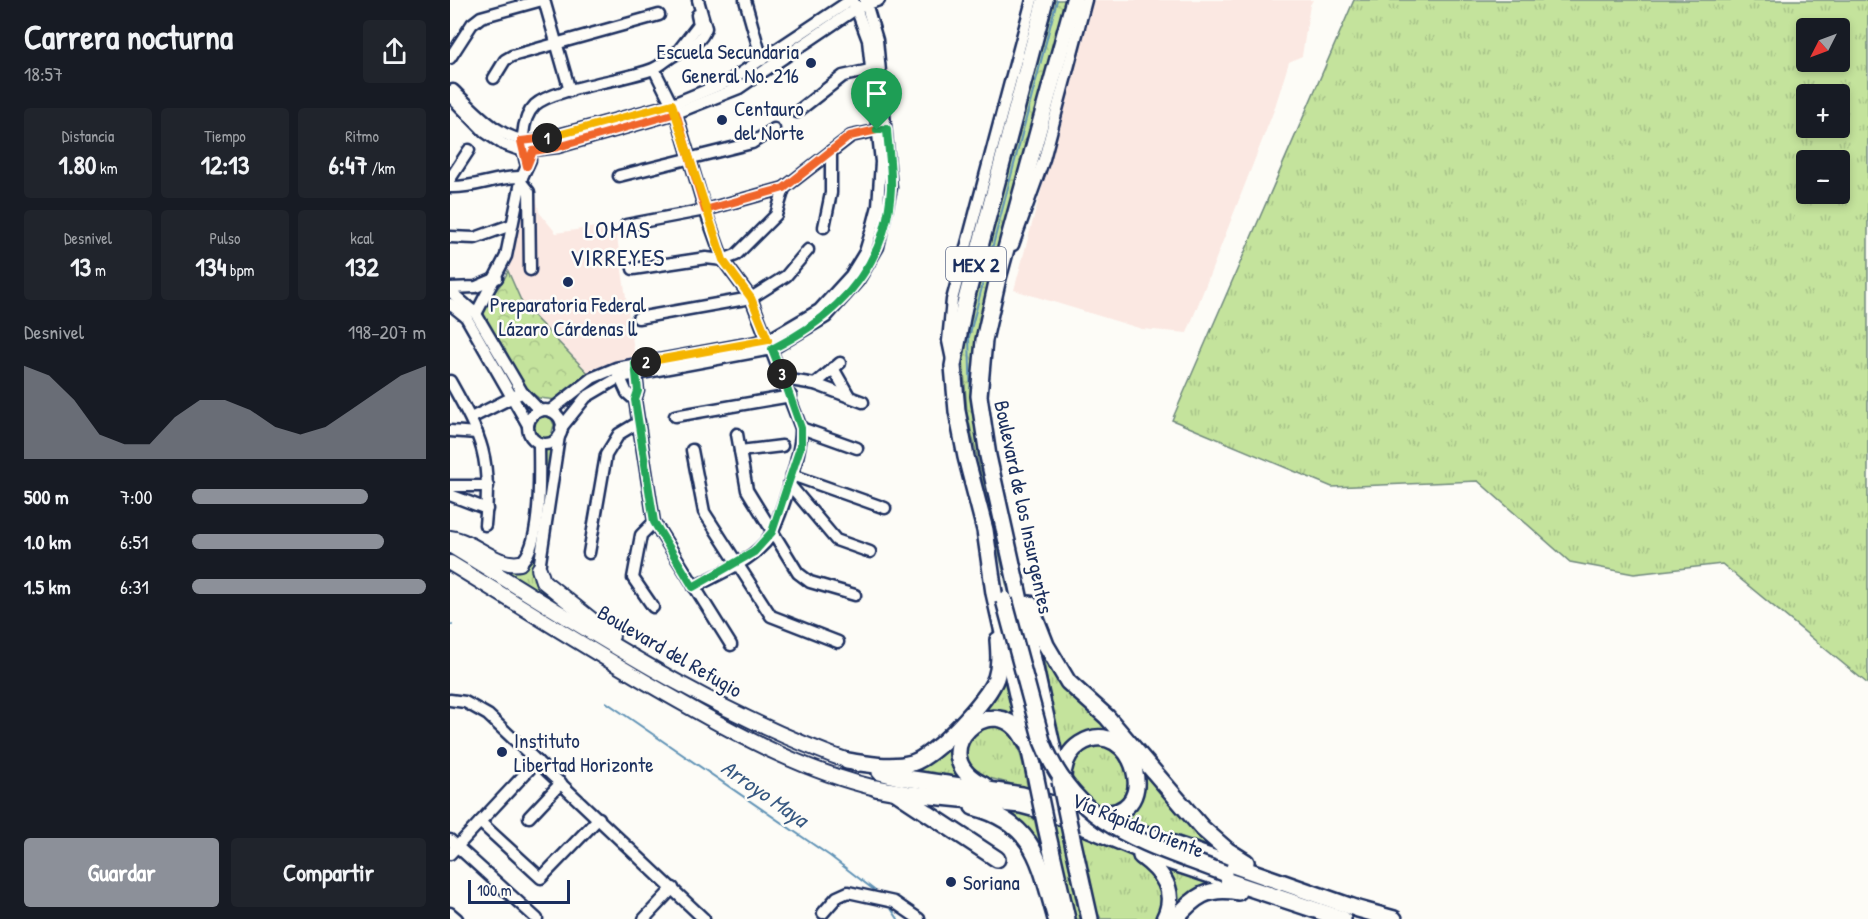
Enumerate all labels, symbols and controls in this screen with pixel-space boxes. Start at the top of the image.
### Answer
text: Carrera nocturna [24,15,233,59]
north arrow [1796,18,1850,72]
map controls [1796,18,1850,204]
button: share [363,20,426,83]
place label: Escuela Secundaria General No. 216 [657,37,799,90]
marker: Escuela Secundaria General No. 216 [804,56,818,70]
text: 18:57 [24,60,63,87]
pin [851,68,902,130]
icon: arrive [860,77,893,110]
button: + [1796,84,1850,138]
place label: Centauro del Norte [734,94,804,147]
marker: Centauro del Norte [715,113,729,127]
pin: 1 [532,123,562,153]
text: Distancia [62,125,114,147]
text: Tiempo [204,125,246,147]
text: Ritmo [345,125,379,147]
text: 1 [544,127,550,149]
text: 1.80 [58,147,96,182]
text: 12:13 [201,147,249,182]
text: 6:47 [329,147,368,182]
button: − [1796,150,1850,204]
text: km [96,157,118,179]
text: /km [368,157,396,179]
district label: LOMAS VIRREYES [570,213,666,273]
text: Desnivel [64,227,112,249]
text: Pulso [210,227,240,249]
text: kcal [350,227,374,249]
road number: MEX 2 [946,247,1006,281]
text: 13 [70,249,91,284]
text: 134 [196,249,226,284]
text: 132 [345,249,379,284]
text: m [91,259,106,281]
text: bpm [226,259,254,281]
marker: Preparatoria Federal Lázaro Cárdenas ll [561,275,575,289]
place label: Preparatoria Federal Lázaro Cárdenas ll [490,290,647,343]
text: Desnivel [24,318,84,345]
text: 198–207 m [348,318,426,345]
pin: 2 [631,347,661,377]
text: 2 [642,351,650,373]
pin: 3 [767,359,797,389]
text: 3 [778,363,786,385]
street label: Boulevard de los Insurgentes [987,398,1061,616]
text: 500 m [24,483,69,510]
text: 7:00 [120,483,152,510]
text: 1.0 km [24,528,71,555]
text: 6:51 [120,528,148,555]
text: 1.5 km [24,573,71,600]
text: 6:31 [120,573,149,600]
street label: Boulevard del Refugio [592,598,748,704]
place label: Instituto Libertad Horizonte [514,726,654,779]
marker: Instituto Libertad Horizonte [495,745,509,759]
water label: Arroyo Maya [716,752,816,835]
street label: Vía Rápida Oriente [1068,785,1208,865]
button: Guardar [24,838,219,907]
button: Compartir [231,838,426,907]
place label: Soriana [963,868,1020,897]
marker: Soriana [944,875,958,889]
scale bar [468,877,570,904]
text: 100 m [477,879,512,901]

